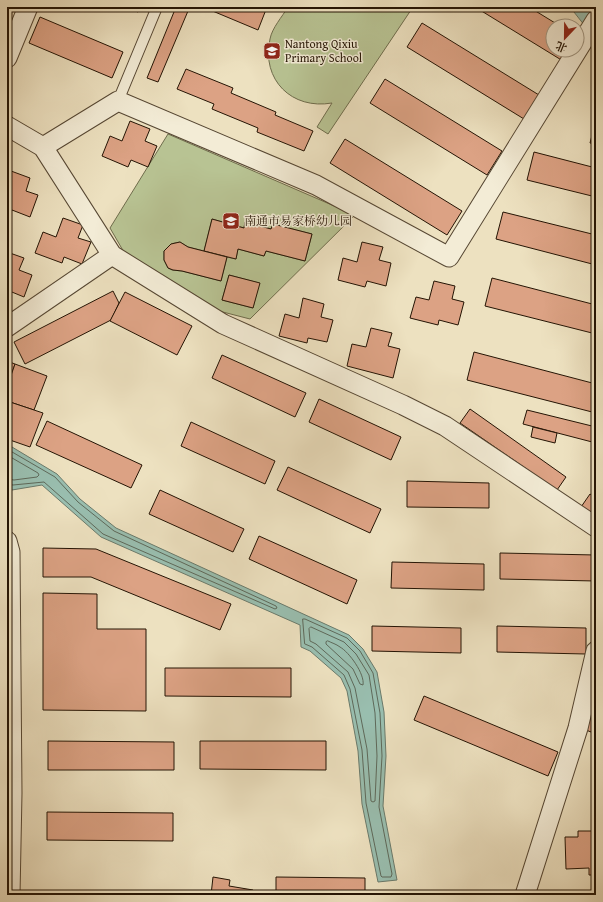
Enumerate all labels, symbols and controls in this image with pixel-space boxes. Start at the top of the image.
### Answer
north arrow [545,18,585,58]
place label: Nantong Qixiu Primary School [285,35,363,66]
text: 北 [553,38,569,57]
school or university icon: Nantong Qixiu Primary School [262,41,282,61]
school or university icon: 南通市易家桥幼儿园 [221,211,241,231]
place label: 南通市易家桥幼儿园 [244,212,352,229]

